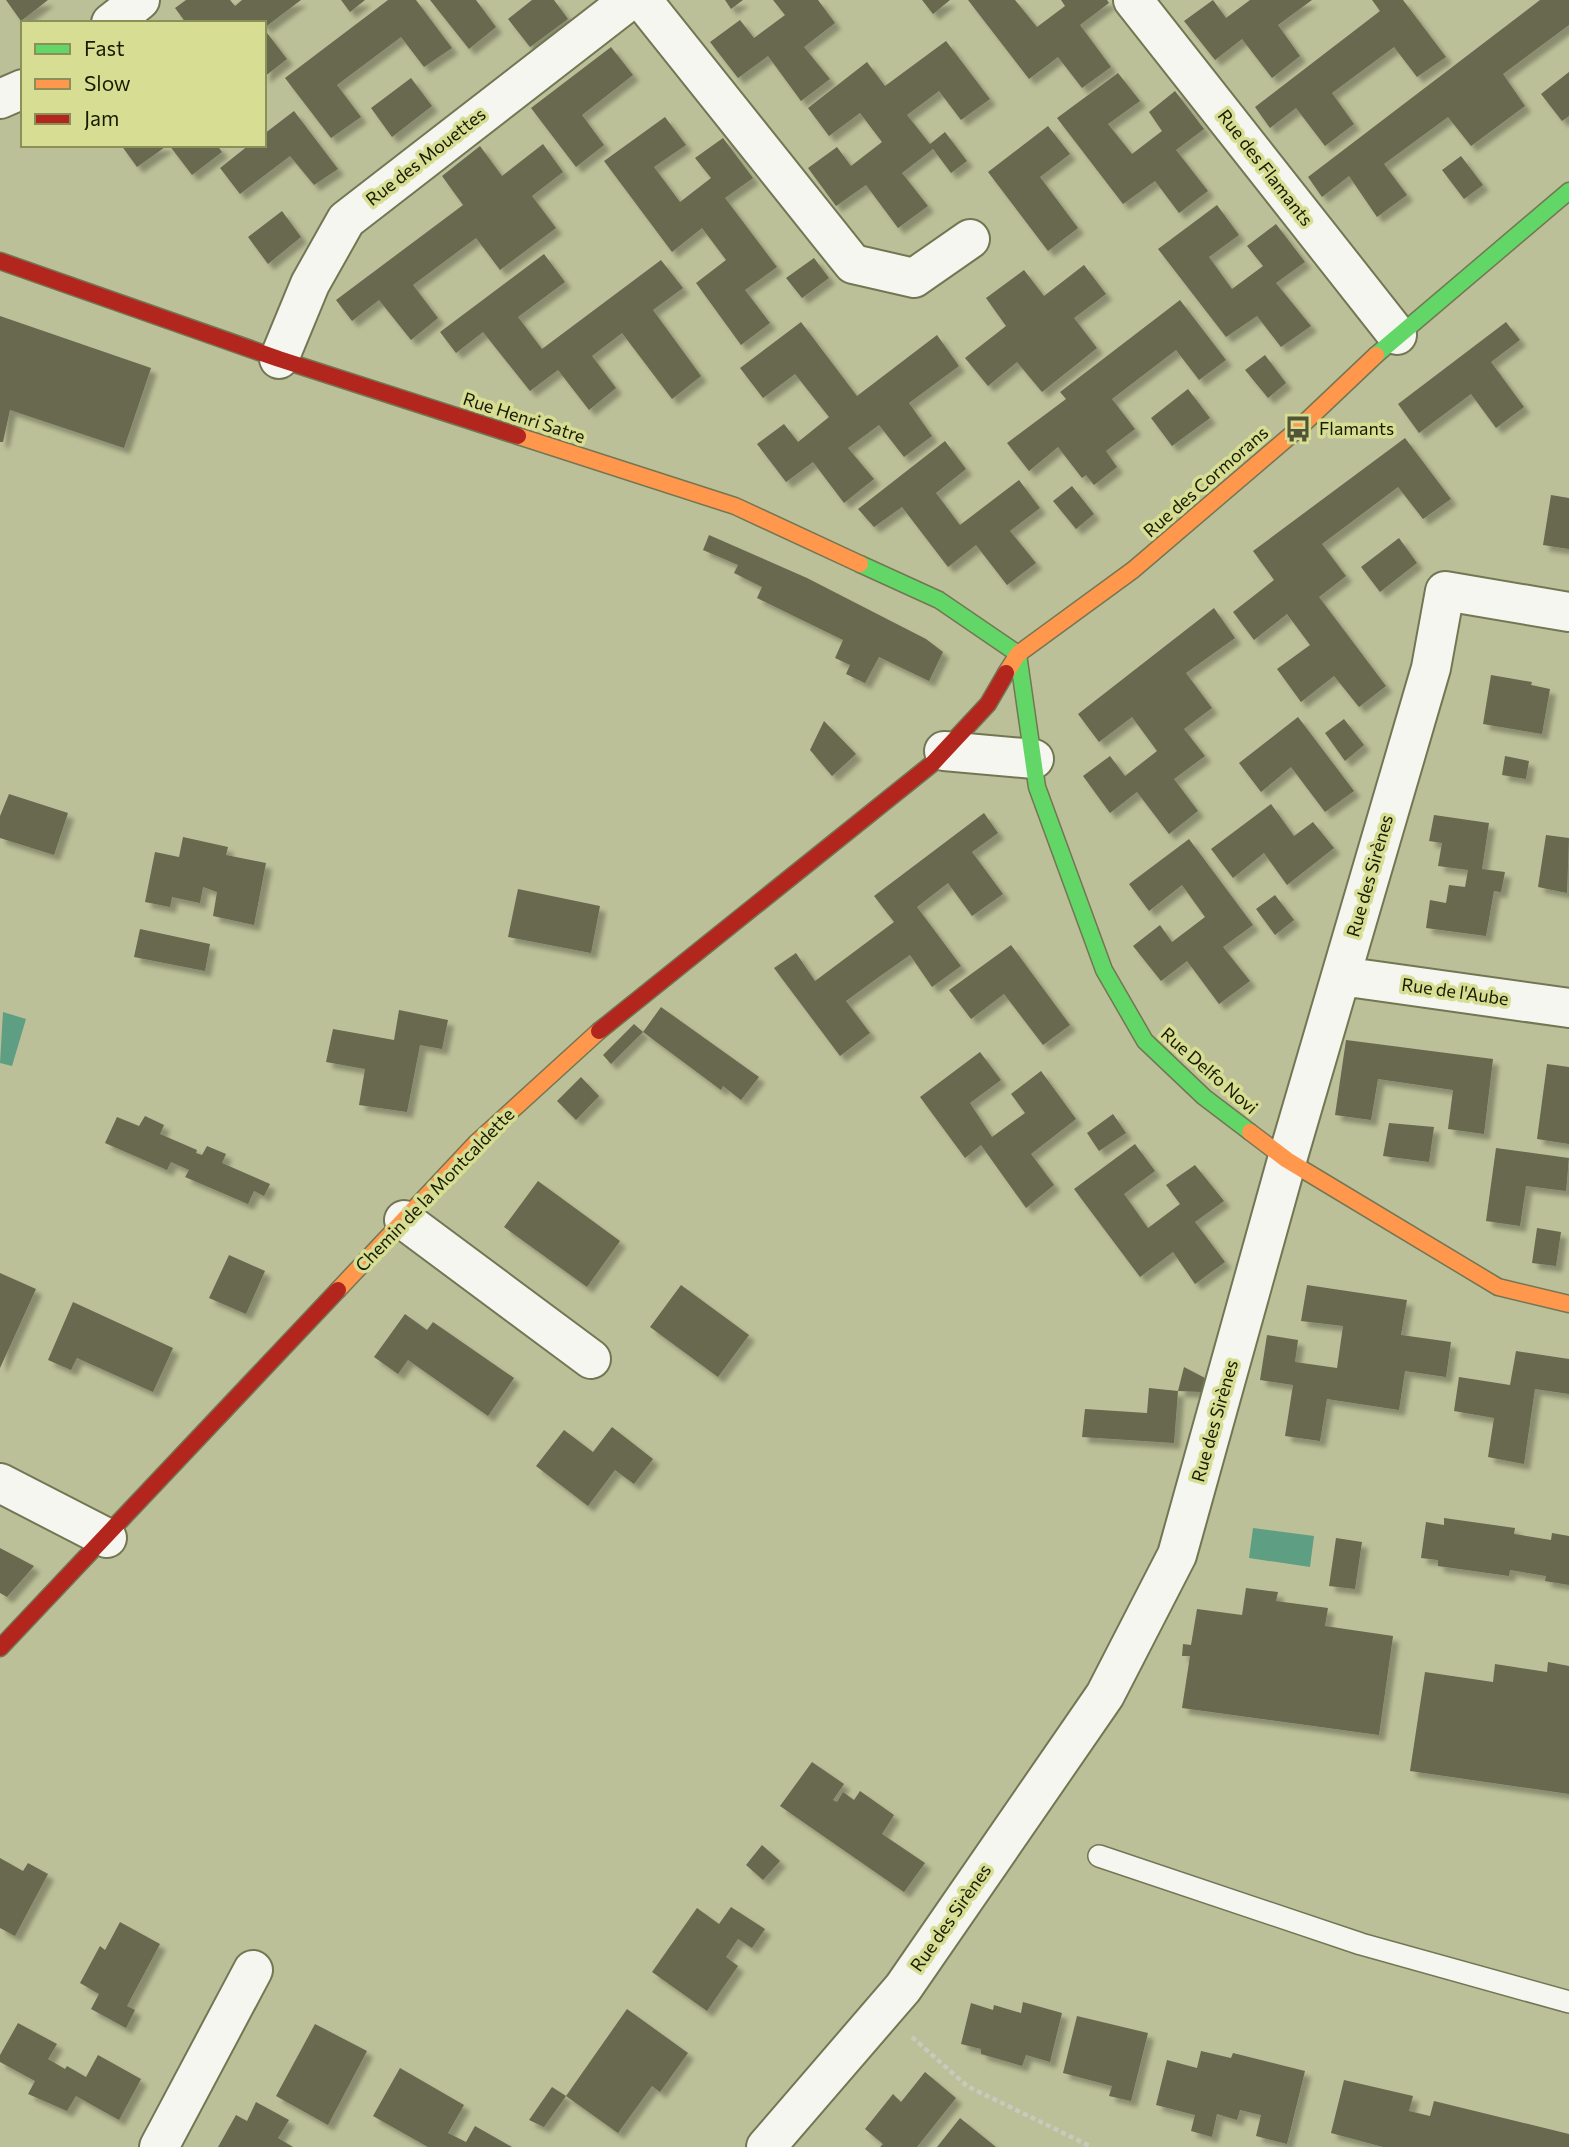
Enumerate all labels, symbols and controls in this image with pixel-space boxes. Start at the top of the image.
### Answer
legend [21,21,266,147]
text: Fast [84,35,125,60]
text: Slow [84,70,131,95]
street label: Rue des Mouettes [361,103,490,210]
text: Jam [84,105,119,130]
street label: Rue des Flamants [1213,105,1318,230]
street label: Rue Henri Satre [460,387,588,447]
bus stop icon: Flamants [1283,414,1313,444]
place label: Flamants [1319,417,1394,439]
street label: Rue des Cormorans [1138,421,1272,541]
street label: Rue des Sirènes [1341,812,1397,939]
street label: Rue de l'Aube [1400,973,1510,1009]
street label: Rue Delfo Novi [1157,1022,1263,1118]
street label: Chemin de la Montcaldette [350,1103,518,1276]
street label: Rue des Sirènes [1186,1357,1242,1484]
street label: Rue des Sirènes [905,1859,995,1975]

